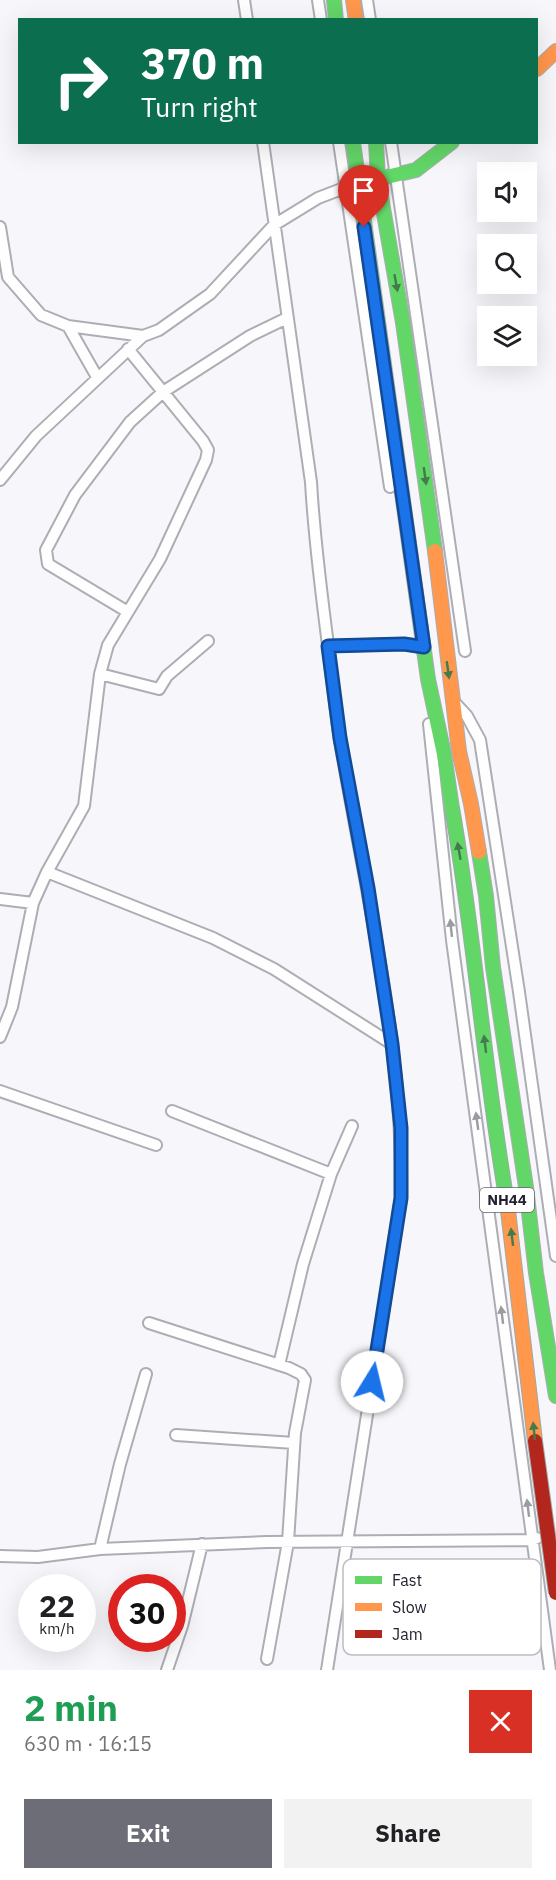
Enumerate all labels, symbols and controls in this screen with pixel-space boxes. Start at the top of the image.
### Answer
text: 370 m [141,36,264,91]
icon: right [42,42,120,120]
text: Turn right [141,89,258,124]
map controls [477,162,537,366]
button: sound [477,162,537,222]
pin [338,165,389,227]
icon: arrive [347,174,380,207]
button: search [477,234,537,294]
one-way arrow [392,274,401,293]
button: layers [477,306,537,366]
one-way arrow [420,467,429,486]
one-way arrow [444,660,453,679]
one-way arrow [454,841,463,860]
one-way arrow [446,919,456,938]
one-way arrow [480,1035,489,1054]
one-way arrow [472,1112,481,1131]
road number: NH44 [480,1188,534,1212]
one-way arrow [507,1228,517,1247]
one-way arrow [498,1305,507,1324]
position arrow [340,1350,404,1414]
one-way arrow [529,1422,539,1441]
one-way arrow [523,1498,532,1517]
legend [343,1559,541,1655]
text: Fast [392,1570,422,1590]
speed limit sign: 30 [108,1574,186,1652]
text: 22 [39,1586,75,1625]
text: Slow [392,1597,427,1617]
text: km/h [39,1619,75,1638]
text: Jam [392,1624,423,1644]
text: 2 min [24,1684,118,1731]
button: close [469,1690,532,1753]
text: 630 m · 16:15 [24,1730,152,1757]
button: Exit [24,1799,272,1868]
button: Share [284,1799,532,1868]

